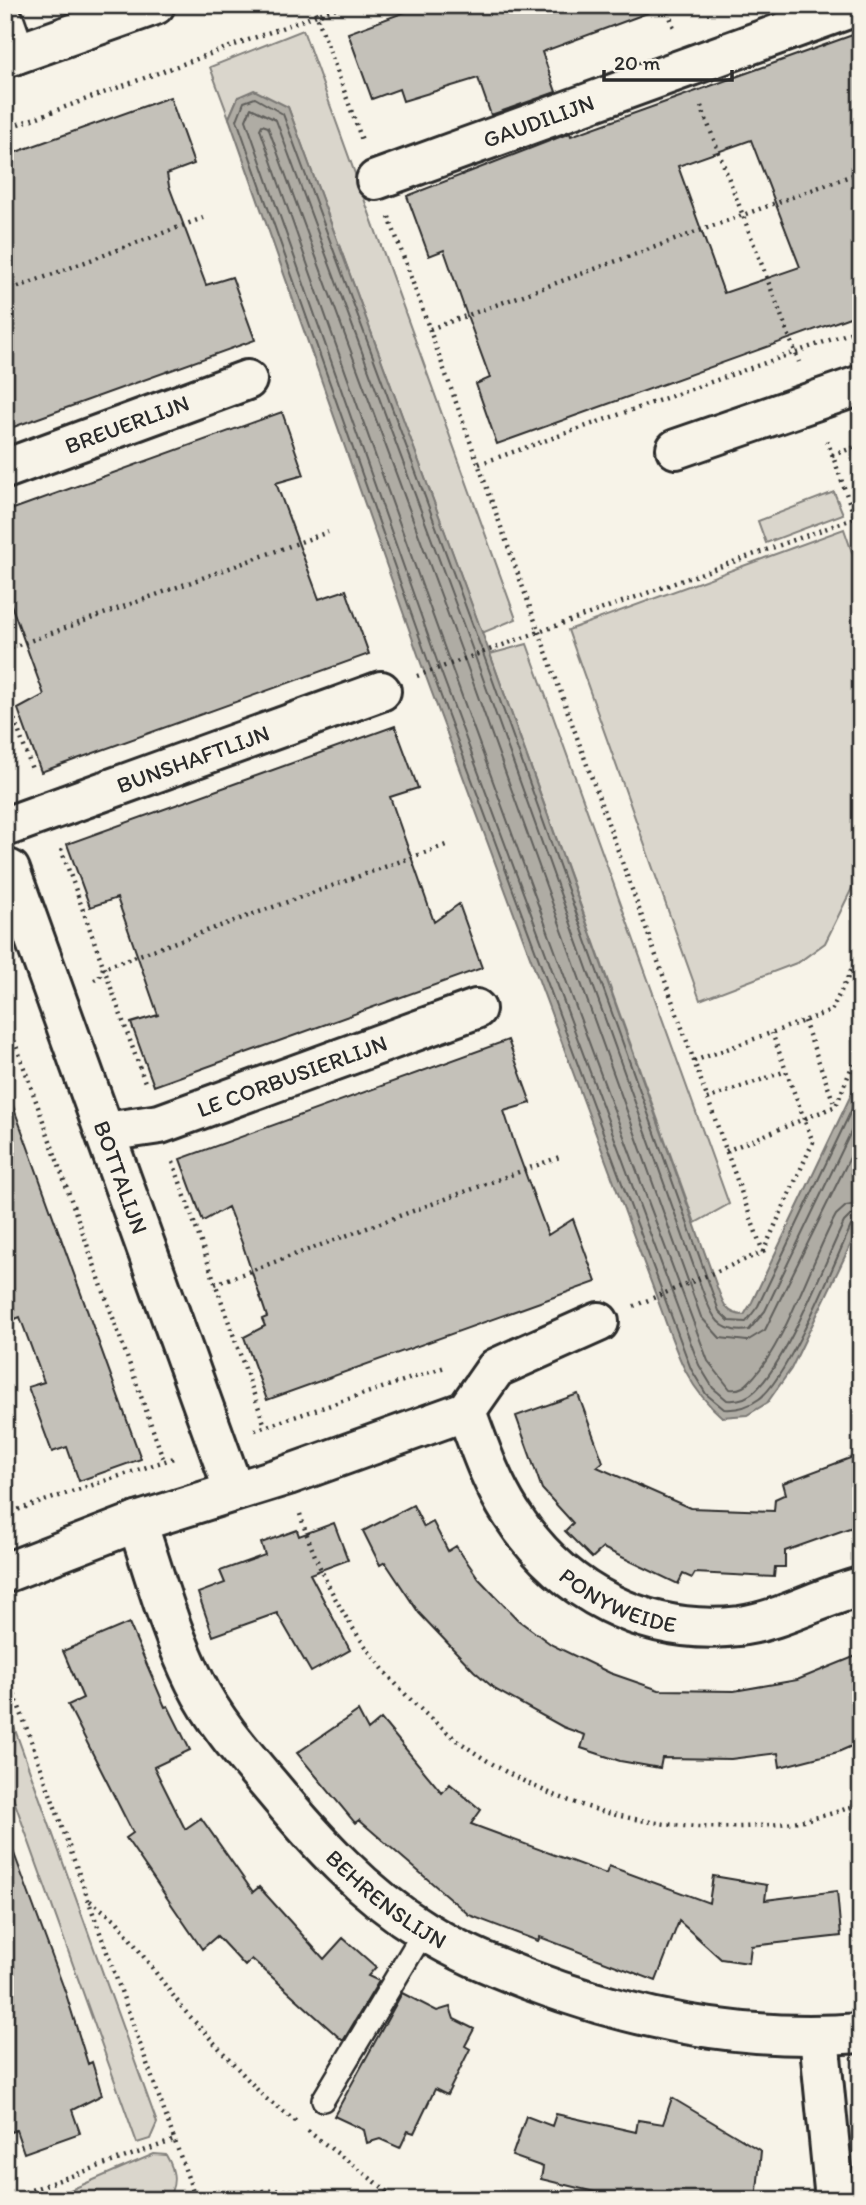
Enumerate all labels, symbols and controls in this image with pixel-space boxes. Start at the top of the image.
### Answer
scale bar [604,38,731,82]
text: 20 m [614,50,661,75]
street label: GAUDILIJN [479,88,598,154]
street label: BREUERLIJN [61,388,193,460]
street label: BUNSHAFTLIJN [113,719,273,799]
street label: LE CORBUSIERLIJN [193,1029,391,1123]
street label: BOTTALIJN [88,1117,154,1238]
street label: PONYWEIDE [554,1562,679,1639]
street label: BEHRENSLIJN [320,1843,452,1955]

